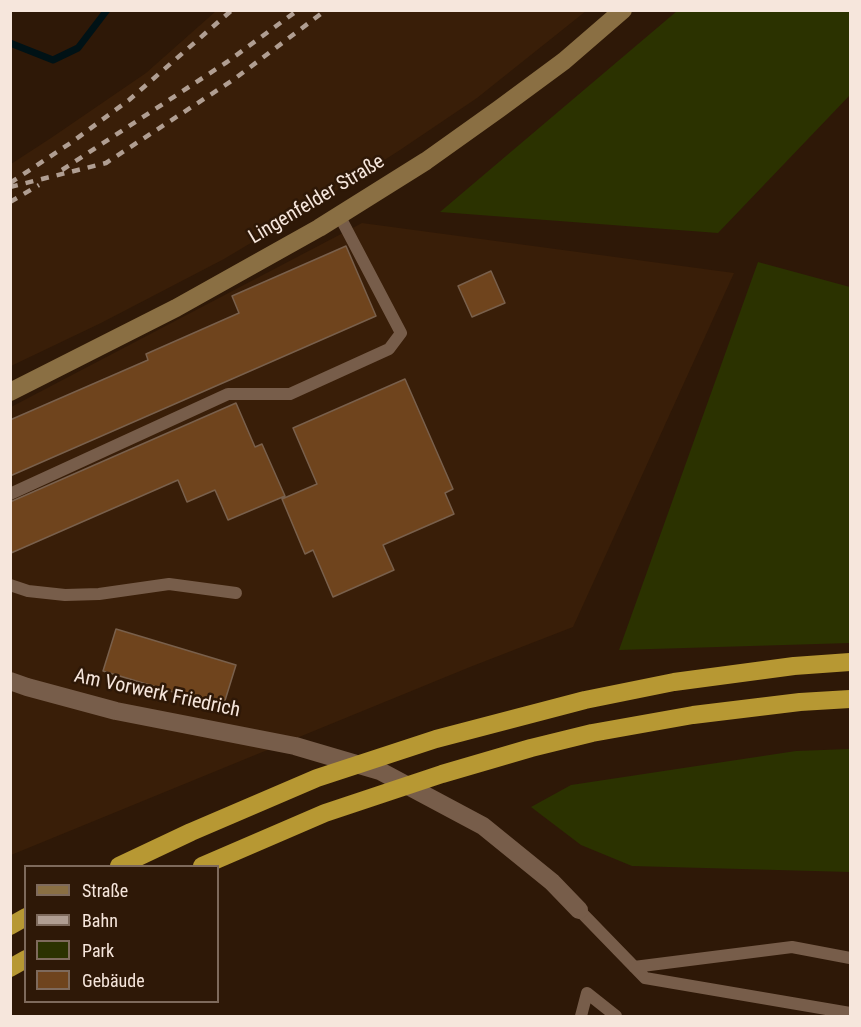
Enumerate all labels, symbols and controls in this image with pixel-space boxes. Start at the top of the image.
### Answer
street label: Lingenfelder Straße [245,150,389,250]
street label: Am Vorwerk Friedrich [72,665,242,723]
legend [24,865,219,1003]
text: Straße [82,880,128,901]
text: Bahn [82,910,118,931]
text: Park [82,940,114,961]
text: Gebäude [82,970,145,991]

